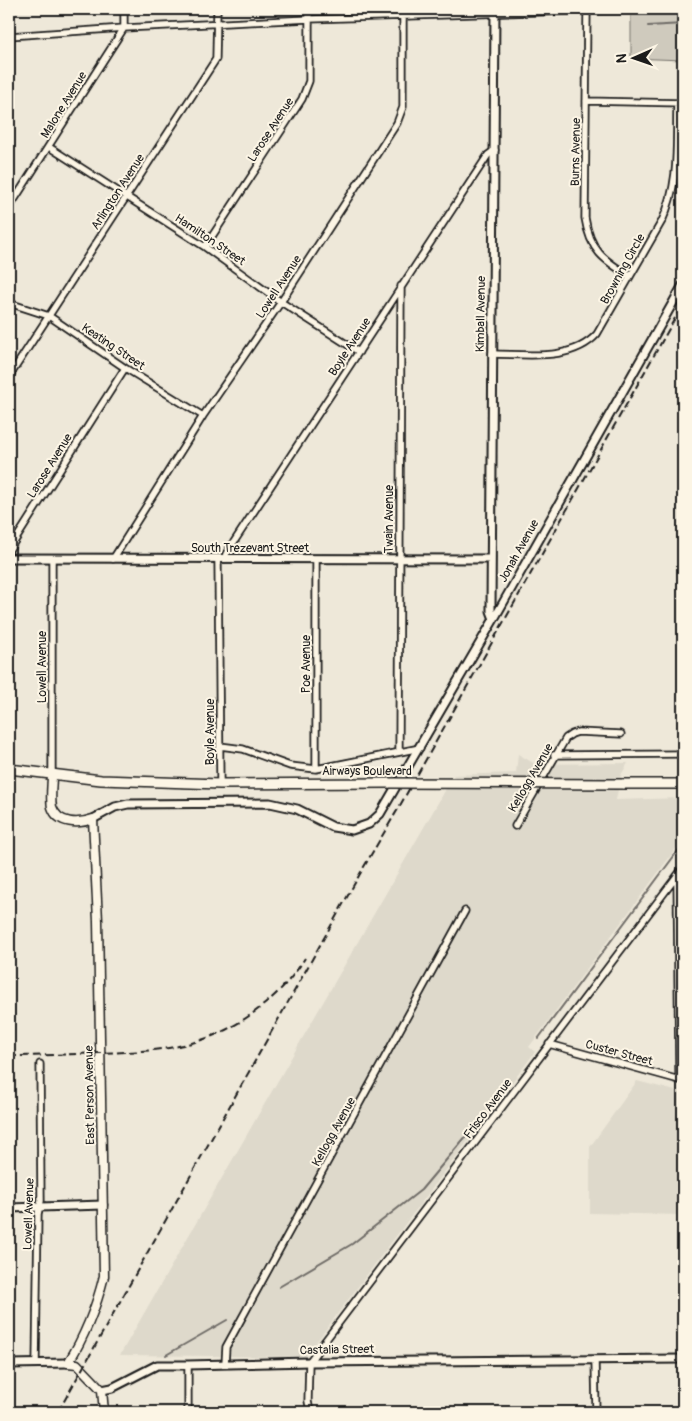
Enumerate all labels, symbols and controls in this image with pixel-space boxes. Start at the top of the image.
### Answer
north arrow [610,32,660,82]
text: N [613,53,630,63]
street label: Malone Avenue [38,69,90,141]
street label: Larose Avenue [245,95,297,165]
street label: Burns Avenue [568,118,584,186]
street label: Arlington Avenue [88,151,148,233]
street label: Hamilton Street [172,211,248,269]
street label: Browning Circle [597,231,649,307]
street label: Lowell Avenue [253,253,305,321]
street label: Kimball Avenue [473,276,489,352]
street label: Boyle Avenue [326,315,374,379]
street label: Keating Street [78,320,148,374]
street label: Larose Avenue [24,431,76,501]
street label: Twain Avenue [382,485,397,553]
street label: Jonah Avenue [496,517,542,585]
street label: South Trezevant Street [191,541,309,556]
street label: Lowell Avenue [35,631,50,703]
street label: Poe Avenue [299,635,314,693]
street label: Boyle Avenue [203,699,218,765]
street label: Kellogg Avenue [505,741,557,815]
street label: Airways Boulevard [322,764,412,779]
street label: Custer Street [584,1037,654,1069]
street label: East Person Avenue [82,1045,98,1145]
street label: Frisco Avenue [461,1076,515,1142]
street label: Kellogg Avenue [309,1095,359,1169]
street label: Lowell Avenue [20,1178,38,1250]
street label: Castalia Street [300,1342,375,1358]

